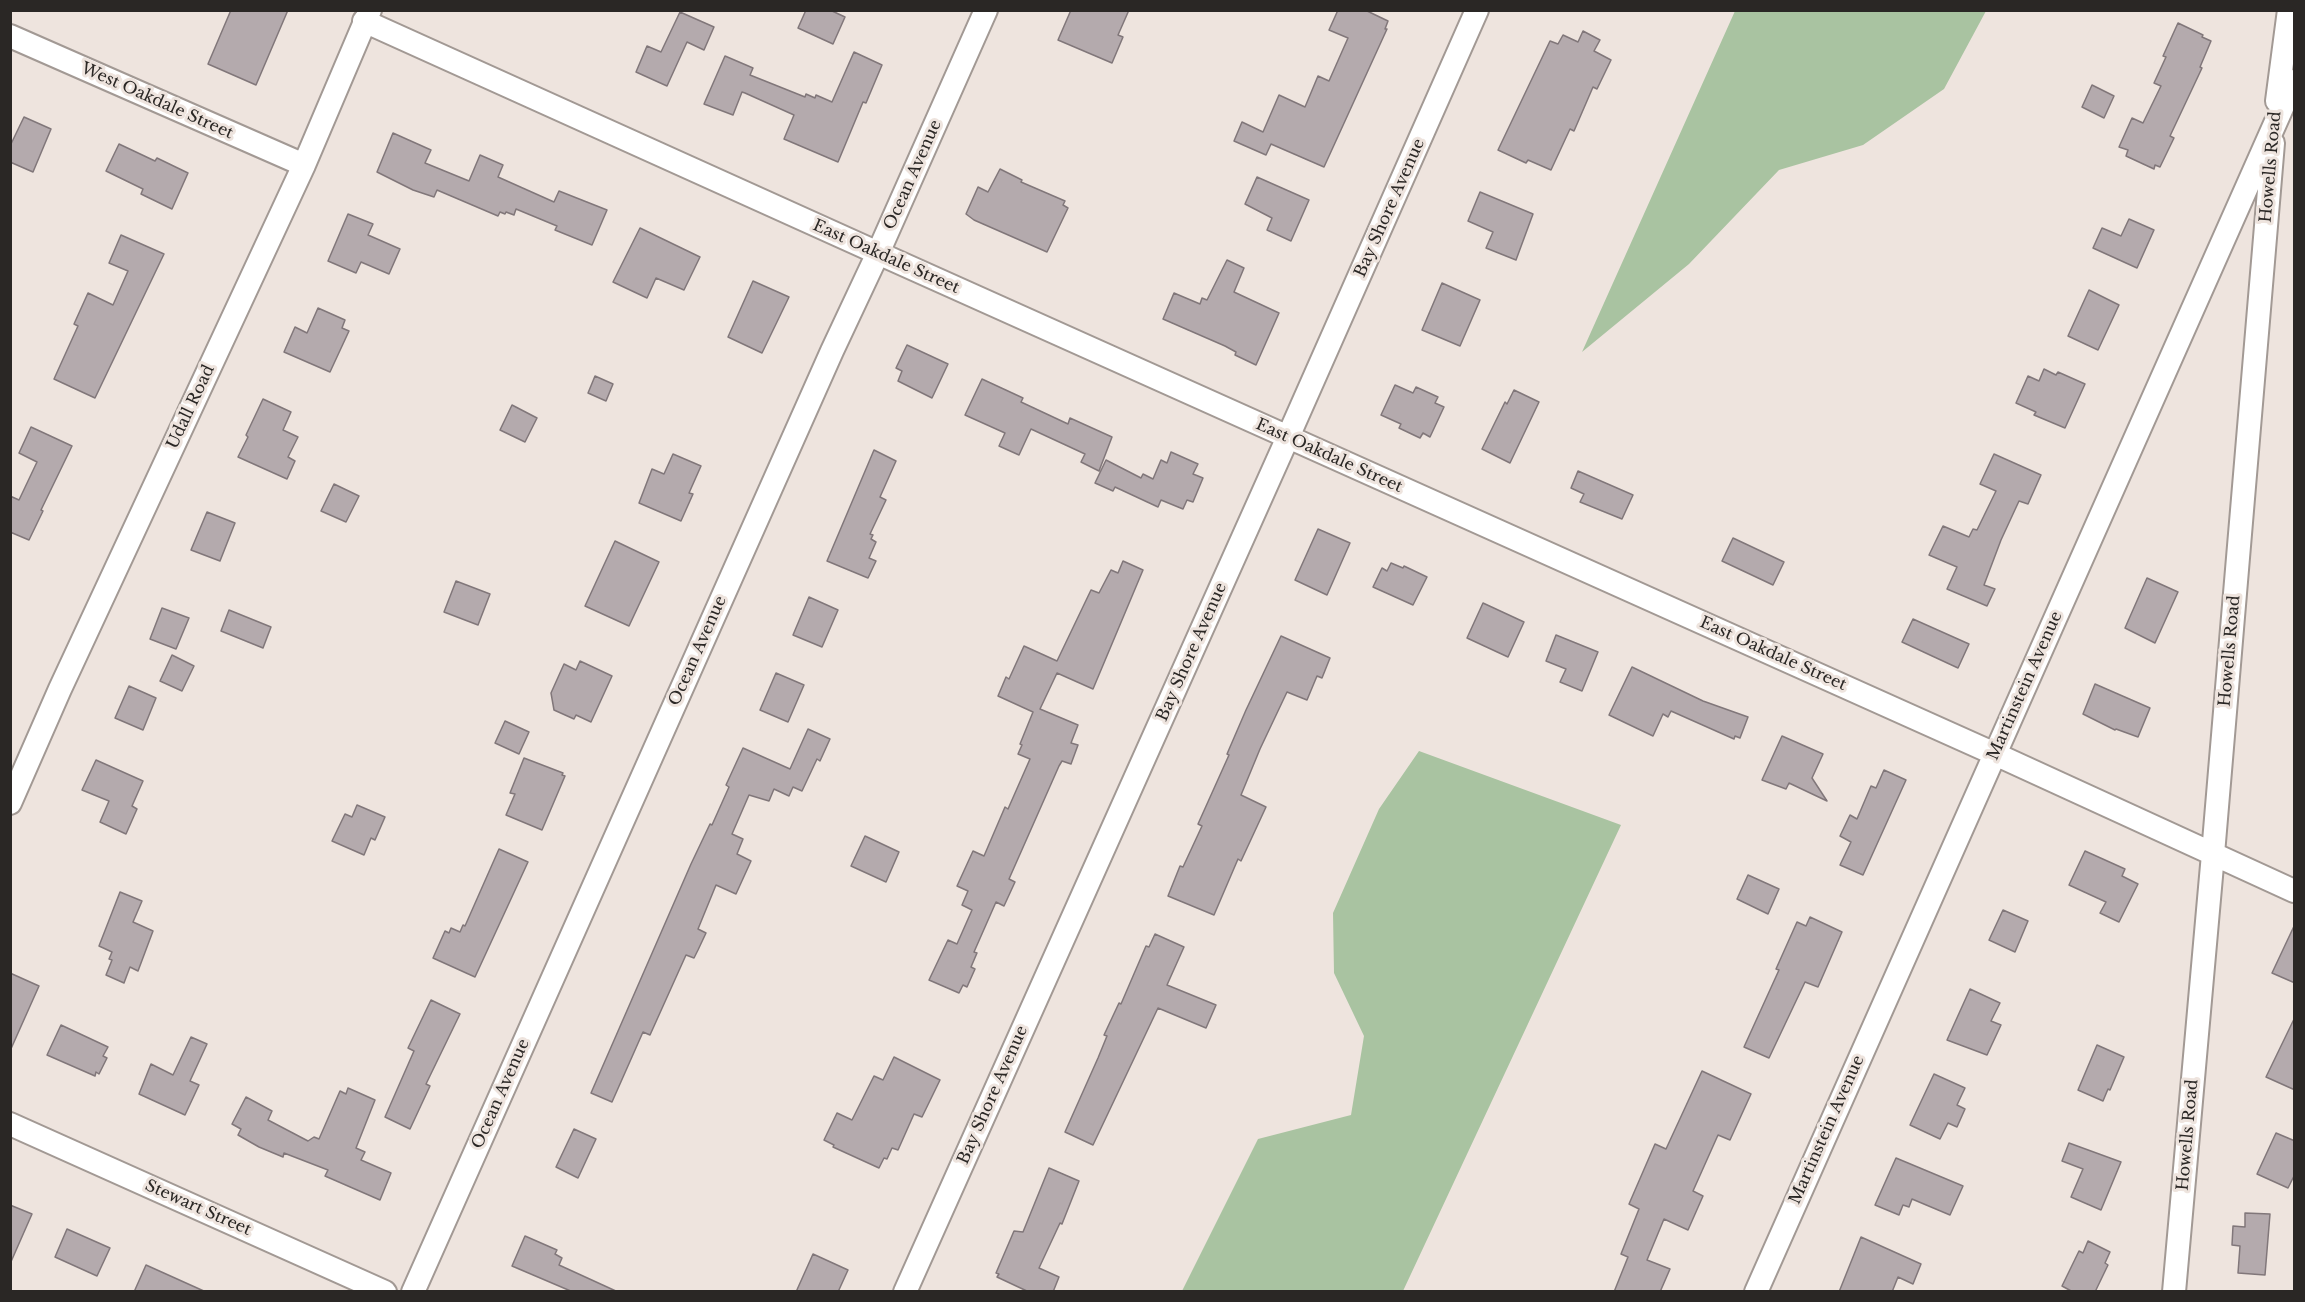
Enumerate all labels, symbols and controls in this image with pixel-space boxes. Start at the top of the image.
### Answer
street label: West Oakdale Street [78,59,236,143]
street label: Howells Road [2257,110,2285,224]
street label: Ocean Avenue [880,117,946,233]
street label: Bay Shore Avenue [1351,136,1429,280]
street label: East Oakdale Street [810,216,962,298]
street label: Udall Road [163,362,219,452]
street label: East Oakdale Street [1253,415,1405,497]
street label: Bay Shore Avenue [1153,580,1231,724]
street label: Ocean Avenue [665,593,731,709]
street label: Howells Road [2216,594,2244,708]
street label: Martinstein Avenue [1983,609,2067,763]
street label: East Oakdale Street [1697,613,1849,695]
street label: Bay Shore Avenue [954,1023,1032,1167]
street label: Ocean Avenue [468,1036,534,1152]
street label: Martinstein Avenue [1785,1053,1869,1207]
street label: Howells Road [2174,1078,2202,1192]
street label: Stewart Street [142,1176,254,1240]

